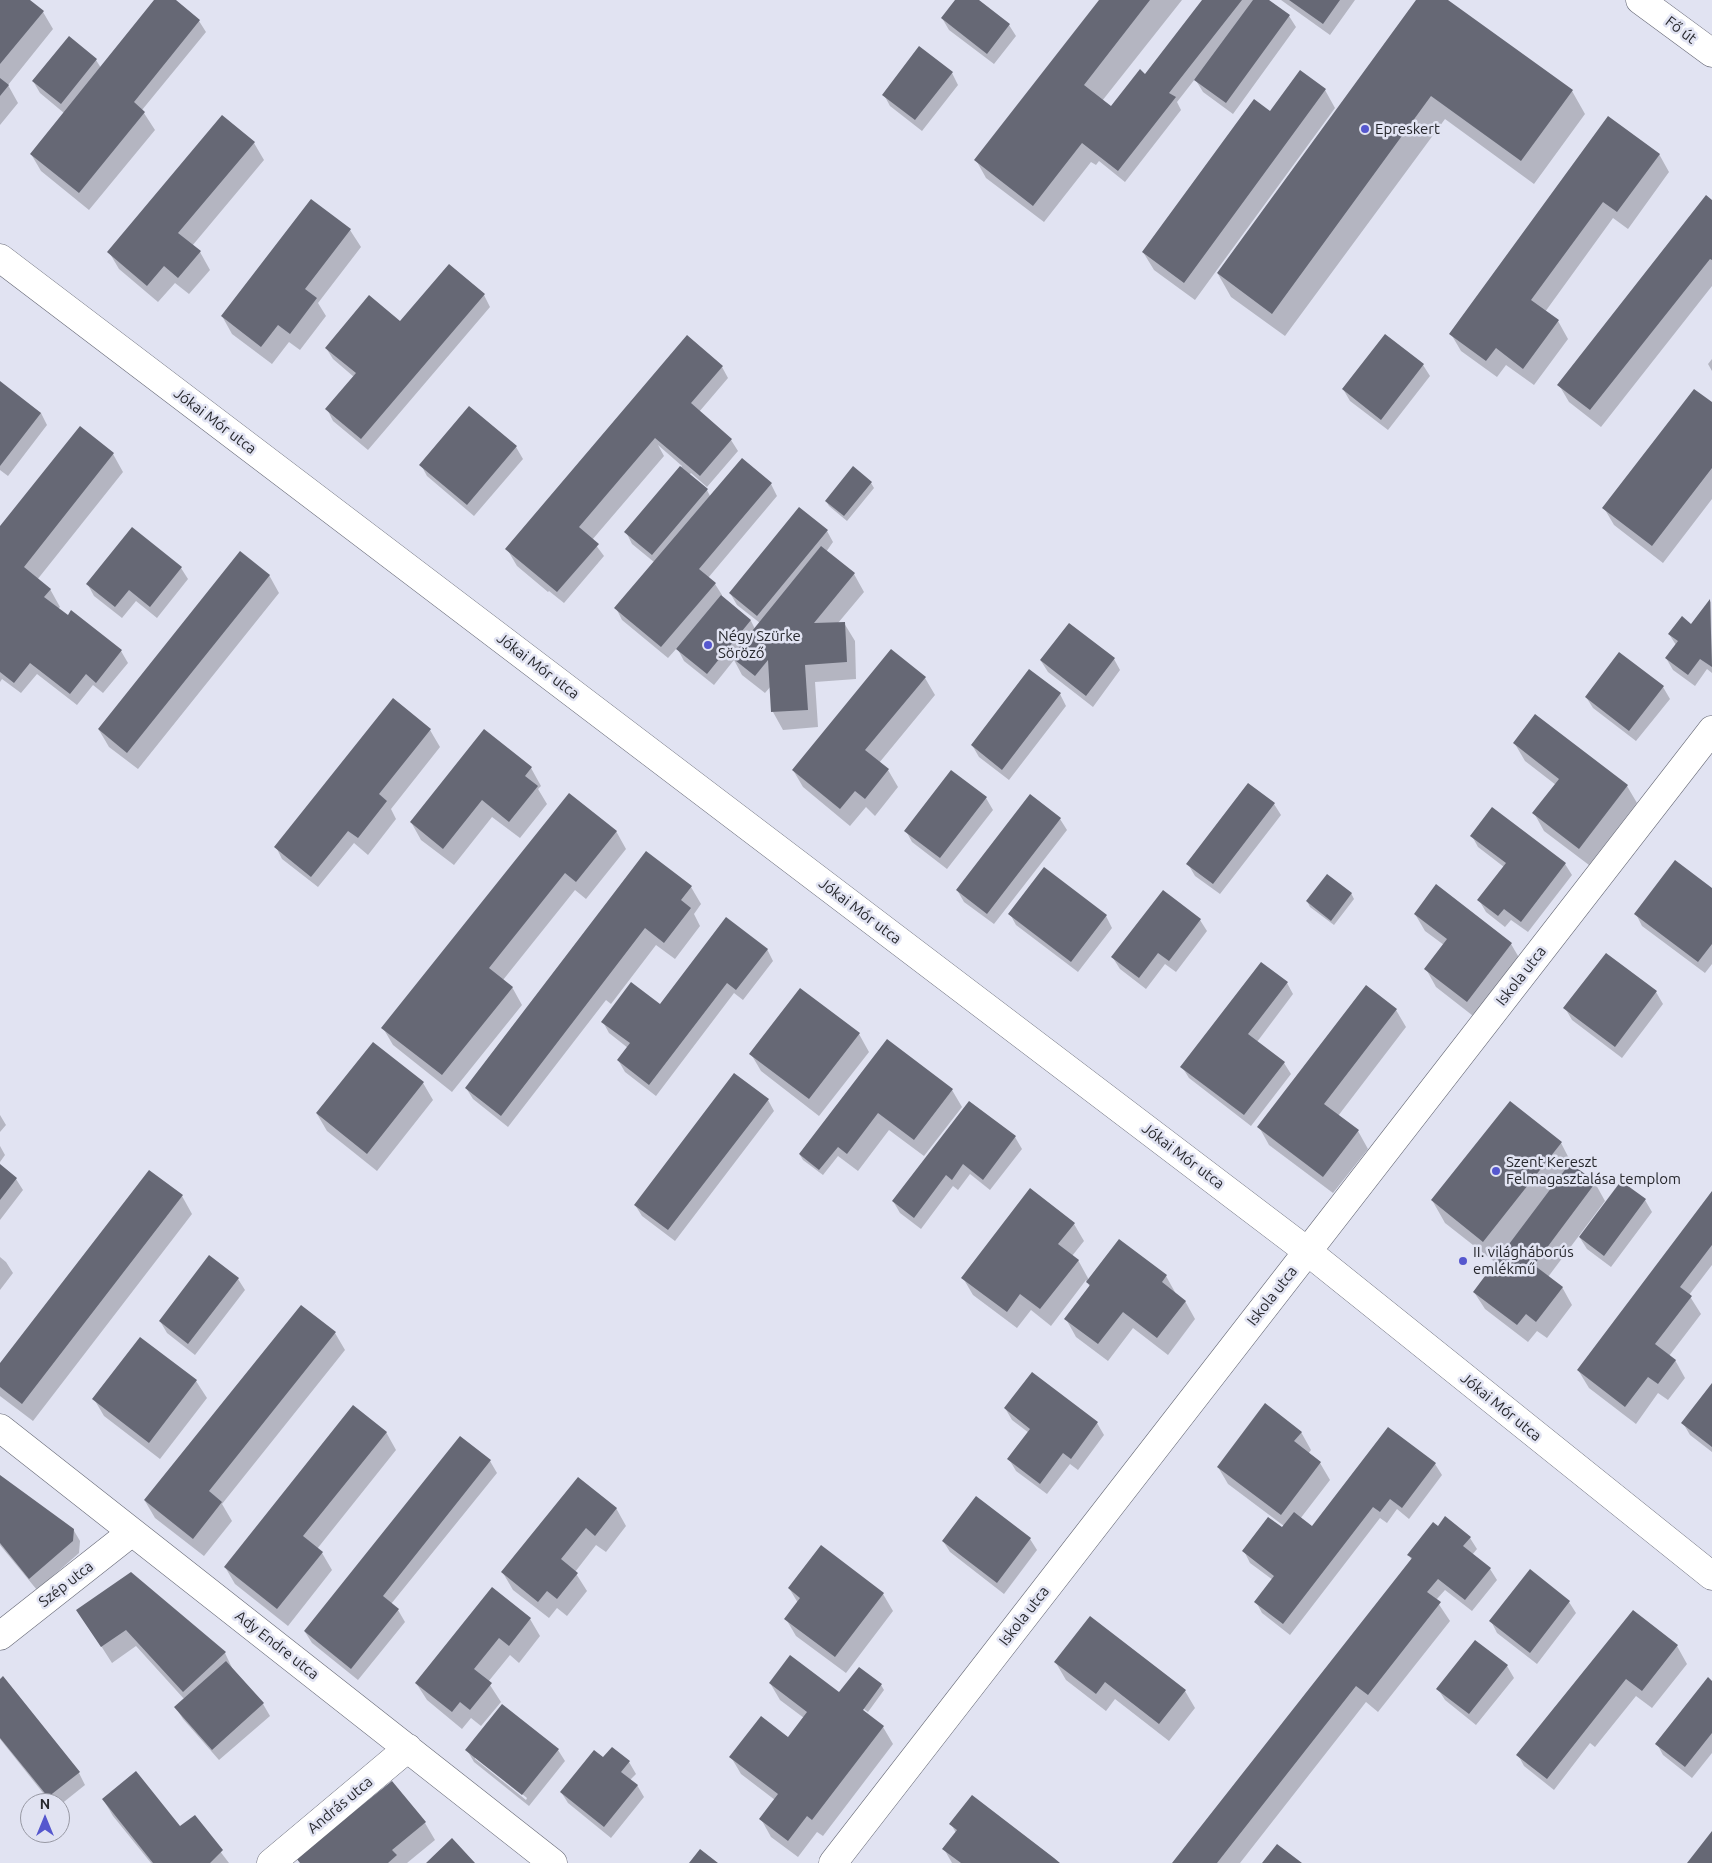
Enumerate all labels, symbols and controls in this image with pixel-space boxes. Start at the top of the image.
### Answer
street label: Fő út [1662,12,1700,48]
place label: Epreskert [1375,120,1440,138]
marker: Epreskert [1359,123,1371,135]
street label: Jókai Mór utca [170,384,260,458]
place label: Négy Szürke Söröző [718,627,801,662]
street label: Jókai Mór utca [493,629,583,703]
marker: Négy Szürke Söröző [702,639,714,651]
street label: Jókai Mór utca [815,874,905,948]
street label: Iskola utca [1492,943,1550,1009]
street label: Jókai Mór utca [1138,1119,1228,1193]
place label: Szent Kereszt Felmagasztalása templom [1506,1153,1681,1188]
marker: Szent Kereszt Felmagasztalása templom [1490,1165,1502,1177]
place label: II. világháborús emlékmű [1473,1243,1574,1278]
marker: II. világháborús emlékmű [1457,1255,1469,1267]
street label: Iskola utca [1243,1263,1301,1329]
street label: Jókai Mór utca [1457,1369,1545,1445]
street label: Szép utca [35,1557,97,1611]
street label: Iskola utca [995,1583,1053,1649]
street label: Ady Endre utca [232,1607,322,1683]
street label: András utca [304,1773,376,1837]
north arrow [20,1793,70,1843]
text: N [40,1796,50,1812]

